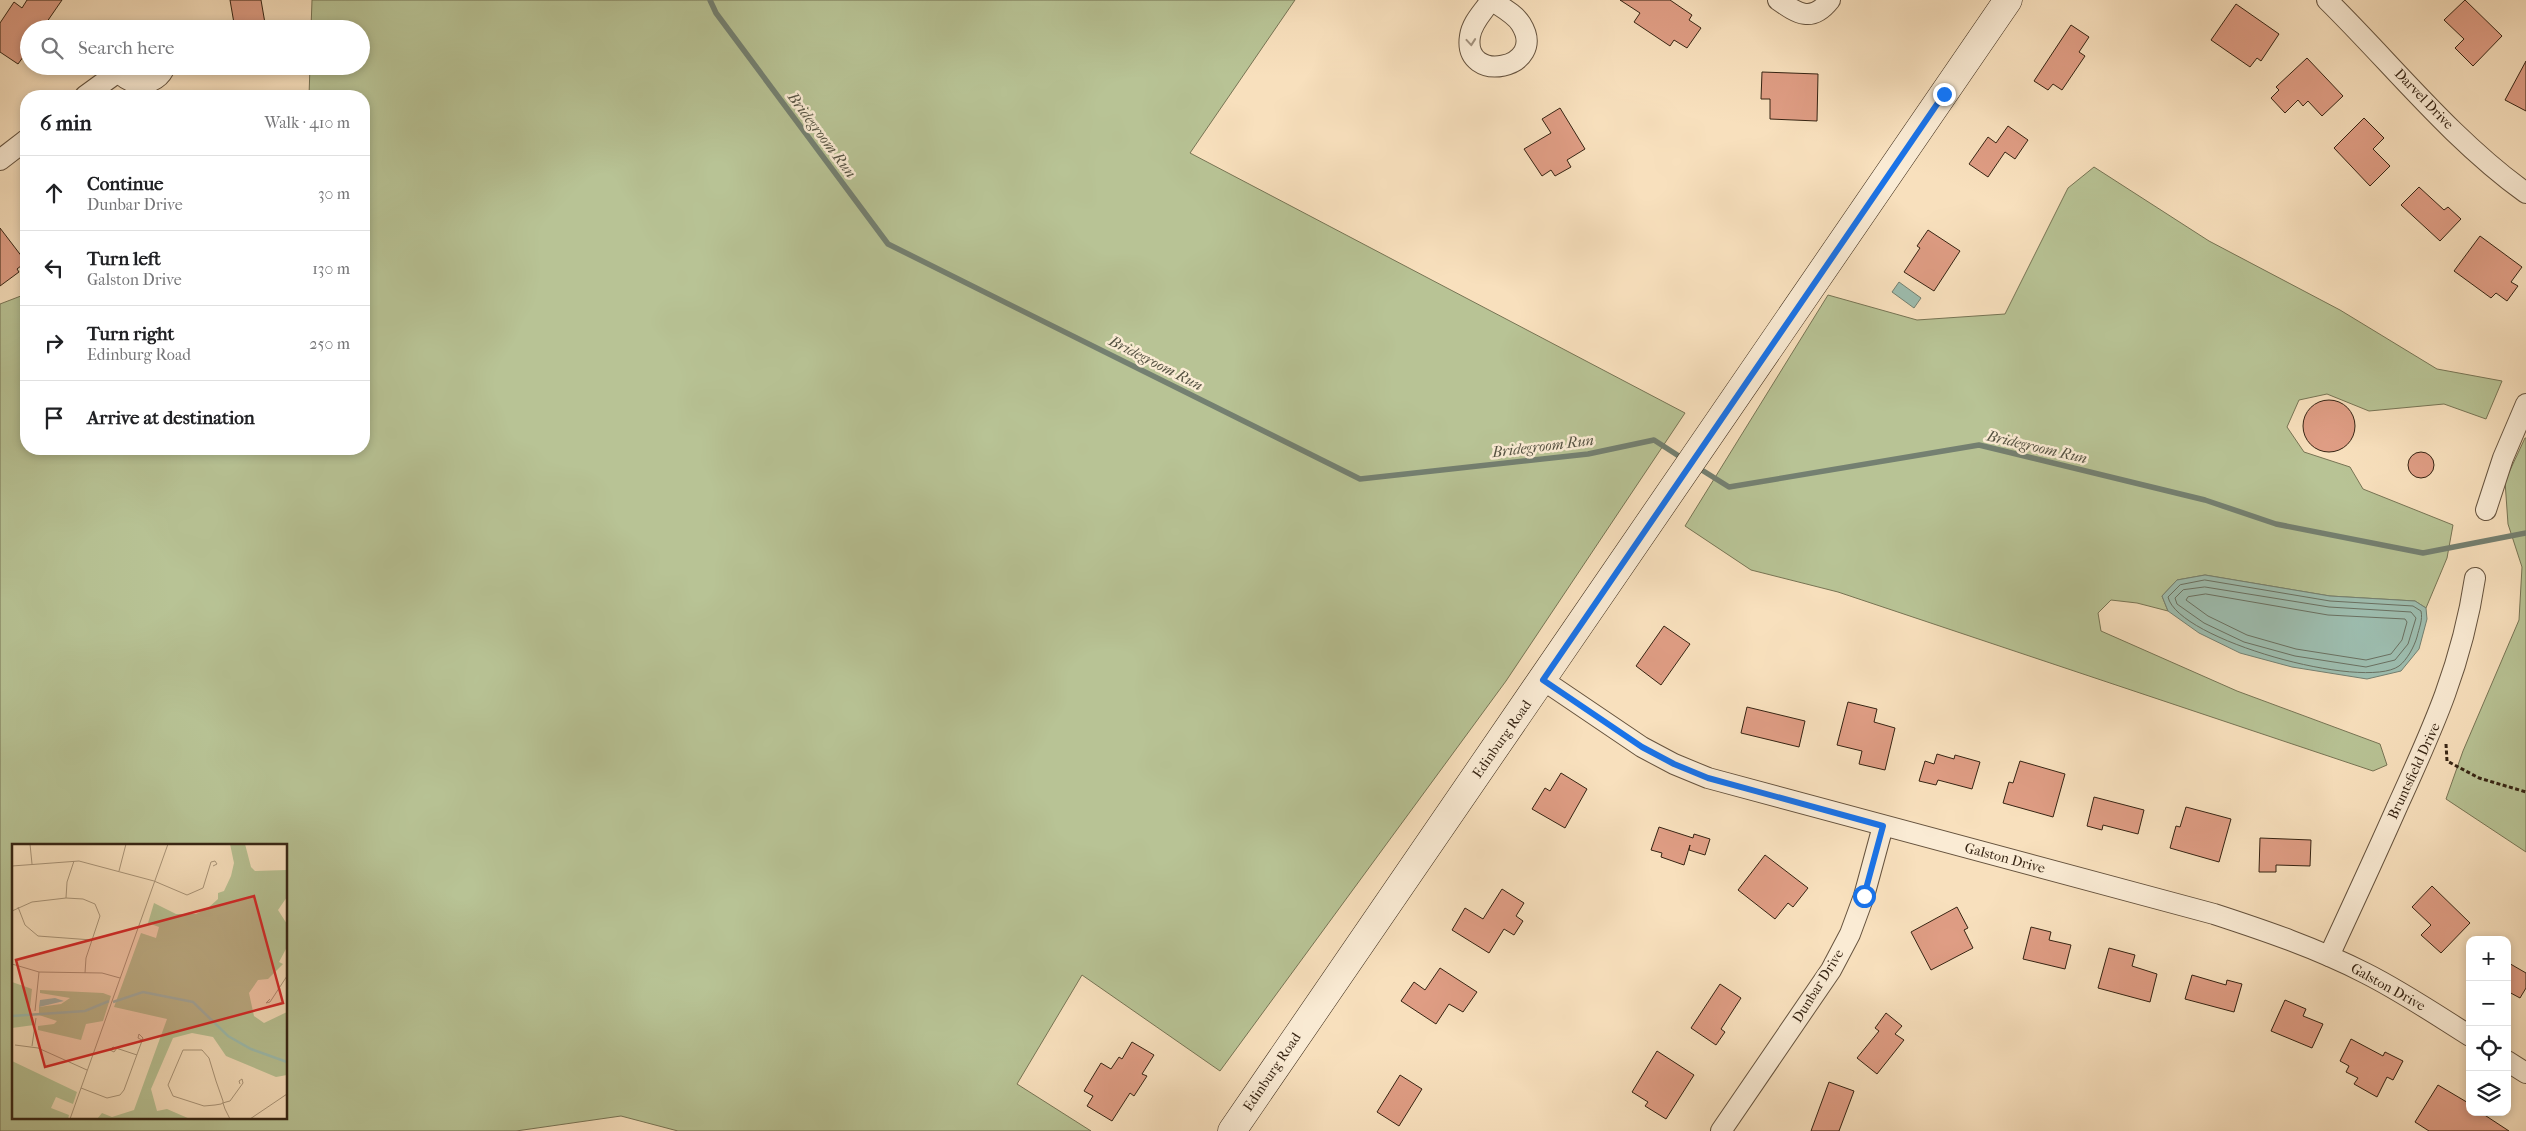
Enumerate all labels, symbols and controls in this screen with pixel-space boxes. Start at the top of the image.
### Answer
search box [20,20,370,75]
icon: search [38,34,66,62]
text: Search here [78,37,174,59]
one-way arrow [1465,39,1476,47]
street label: Darvel Drive [2391,65,2457,133]
route end [1933,83,1956,106]
water label: Bridegroom Run [783,88,860,181]
text: 6 min [40,111,92,135]
text: Walk · 410 m [265,113,350,132]
text: Continue [87,173,163,195]
icon: ahead [40,179,68,207]
text: 30 m [318,184,350,203]
text: Dunbar Drive [87,195,183,214]
text: Turn left [87,248,161,270]
icon: left [40,254,68,282]
text: 130 m [312,259,350,278]
text: Galston Drive [87,270,182,289]
text: Turn right [87,323,174,345]
icon: right [40,329,68,357]
water label: Bridegroom Run [1105,331,1206,394]
text: 250 m [309,334,350,353]
text: Edinburg Road [87,345,191,364]
icon: arrive [40,404,68,432]
text: Arrive at destination [87,407,255,429]
water label: Bridegroom Run [1984,426,2089,467]
water label: Bridegroom Run [1490,431,1595,461]
street label: Edinburg Road [1469,697,1535,781]
street label: Bruntsfield Drive [2384,720,2444,822]
street label: Galston Drive [1963,839,2047,877]
inset map [12,844,288,1118]
route start [1853,885,1876,908]
map controls [2466,936,2511,1116]
button: + [2466,936,2511,981]
street label: Dunbar Drive [1789,946,1847,1026]
street label: Galston Drive [2348,960,2428,1015]
button: − [2466,981,2511,1026]
button: locate [2466,1026,2511,1071]
street label: Edinburg Road [1239,1029,1305,1115]
button: layers [2466,1071,2511,1116]

